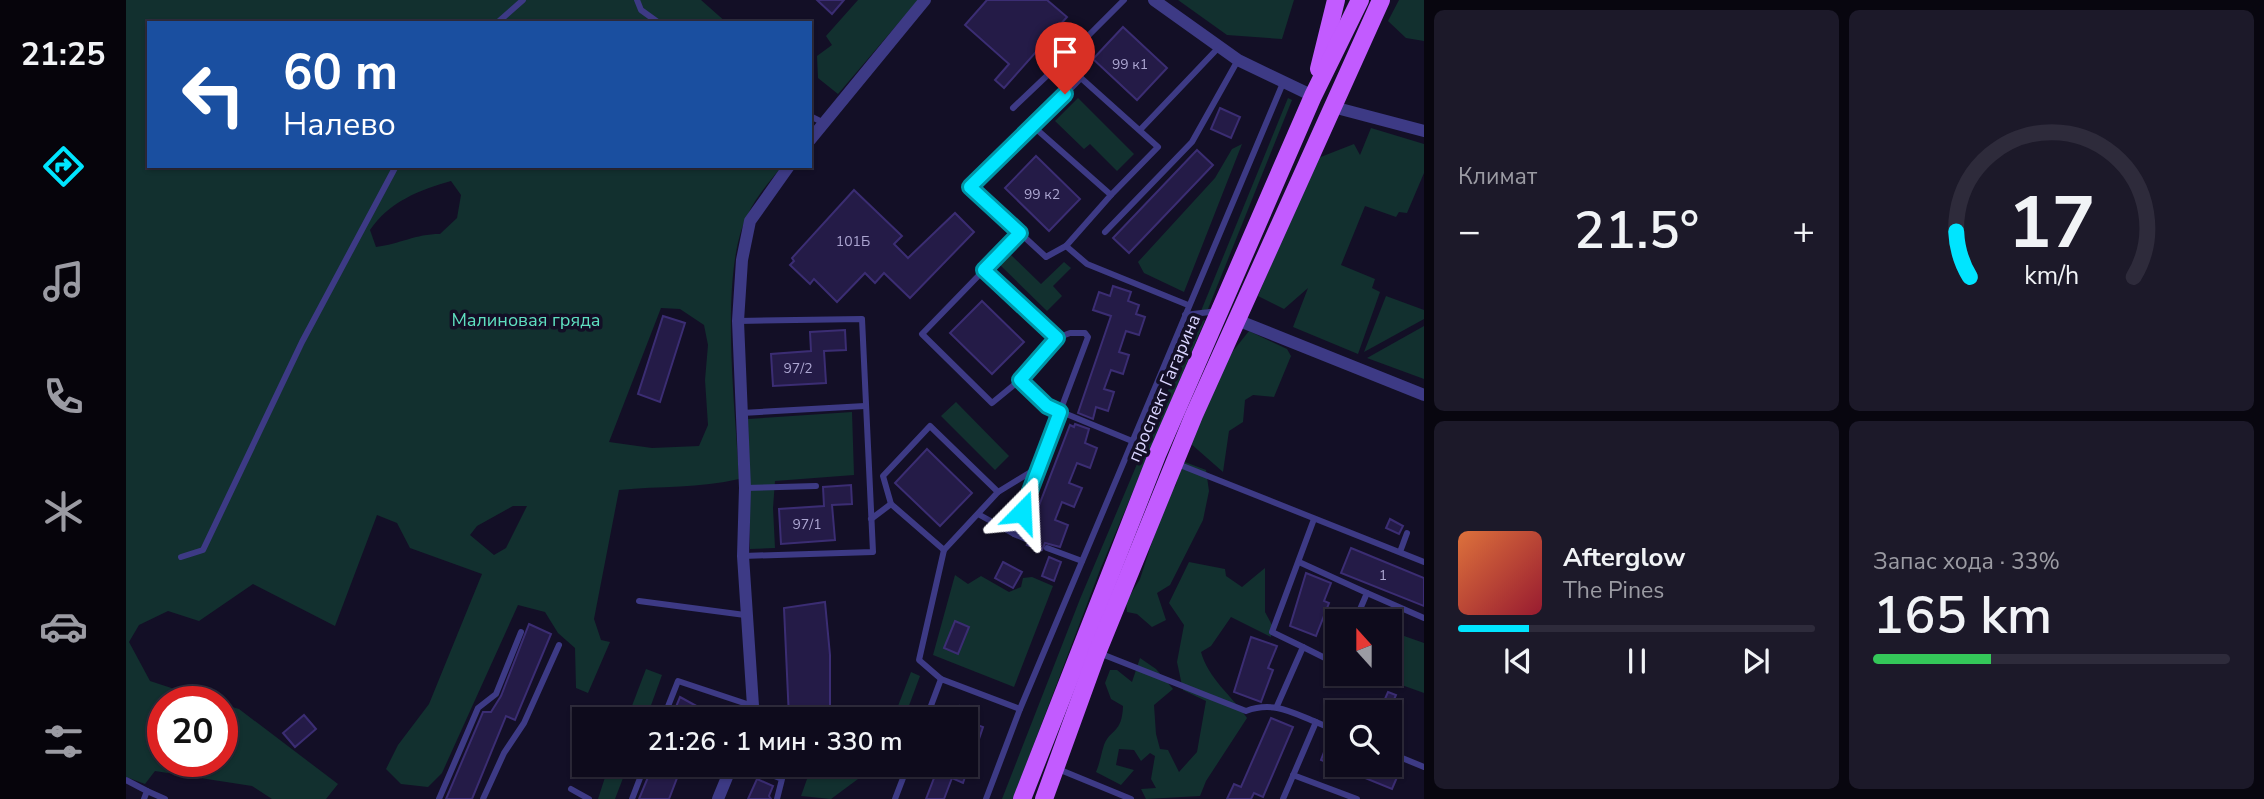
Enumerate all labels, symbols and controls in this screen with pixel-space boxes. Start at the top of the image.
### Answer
pin [1035,22,1095,94]
text: 21:25 [21,33,105,76]
icon: arrive [1046,33,1084,71]
text: 60 m [283,39,398,106]
icon: left [168,49,259,140]
house number: 99 к1 [1112,55,1148,74]
text: Налево [283,103,396,146]
icon: directions [39,142,88,191]
text: Климат [1458,161,1537,192]
text: 17 [2008,173,2095,273]
house number: 99 к2 [1024,185,1060,204]
text: 21.5° [1574,195,1699,266]
text: − [1458,206,1481,257]
text: + [1792,206,1815,257]
house number: 101Б [836,232,870,251]
icon: music [39,257,88,306]
text: km/h [2024,258,2079,292]
park label: Малиновая гряда [451,308,601,332]
street label: проспект Гагарина [1122,310,1206,466]
house number: 97/2 [783,359,813,378]
icon: phone [39,372,88,421]
position arrow [985,475,1059,549]
icon: climate [39,487,88,536]
house number: 97/1 [792,515,822,534]
text: Afterglow [1563,540,1686,575]
text: Запас хода · 33% [1873,546,2060,577]
house number: 1 [1379,566,1387,585]
text: The Pines [1563,575,1664,606]
text: 165 km [1873,580,2052,651]
icon: car [39,602,88,651]
north arrow [1325,609,1402,686]
map controls [1325,609,1402,777]
icon: previous [1499,642,1537,680]
icon: pause [1618,642,1656,680]
icon: next [1737,642,1775,680]
speed limit sign: 20 [147,686,238,777]
button: search [1325,700,1402,777]
icon: filters [39,717,88,766]
text: 21:26 · 1 мин · 330 m [647,724,903,759]

